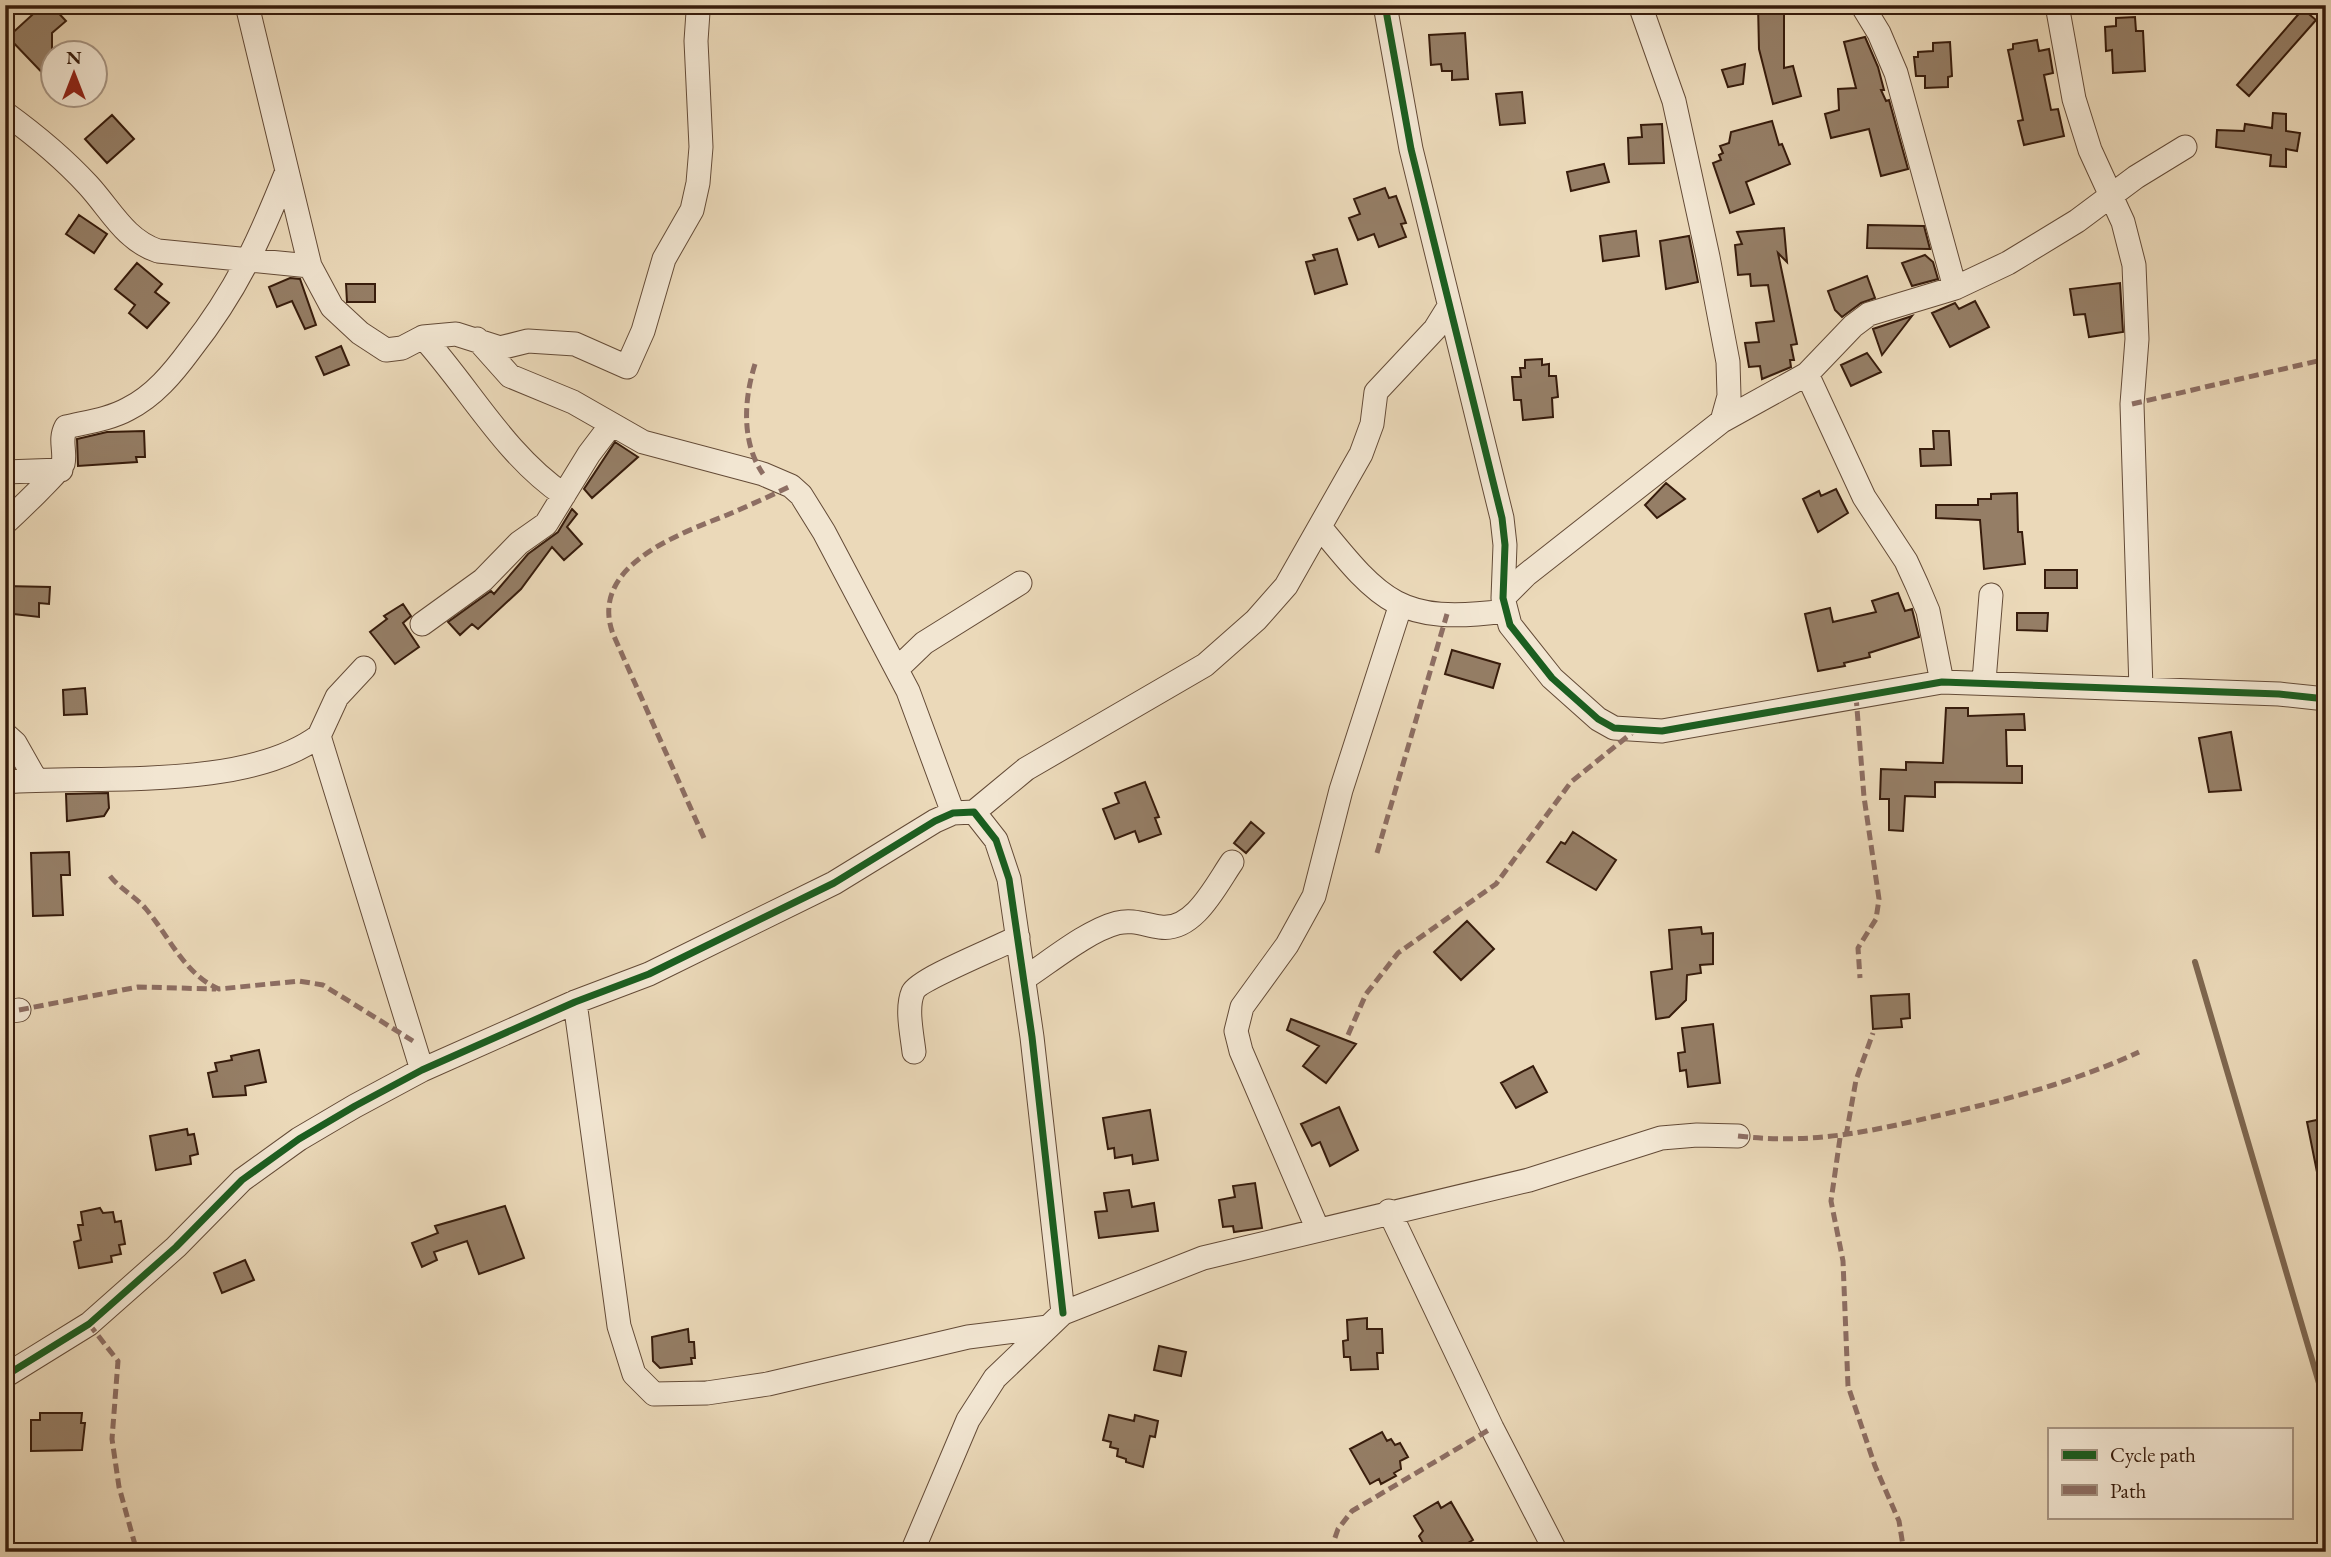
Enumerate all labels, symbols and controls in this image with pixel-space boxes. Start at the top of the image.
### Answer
north arrow [38,38,108,108]
text: N [66,45,82,70]
legend [2048,1428,2292,1518]
text: Cycle path [2110,1441,2196,1468]
text: Path [2110,1477,2147,1504]

